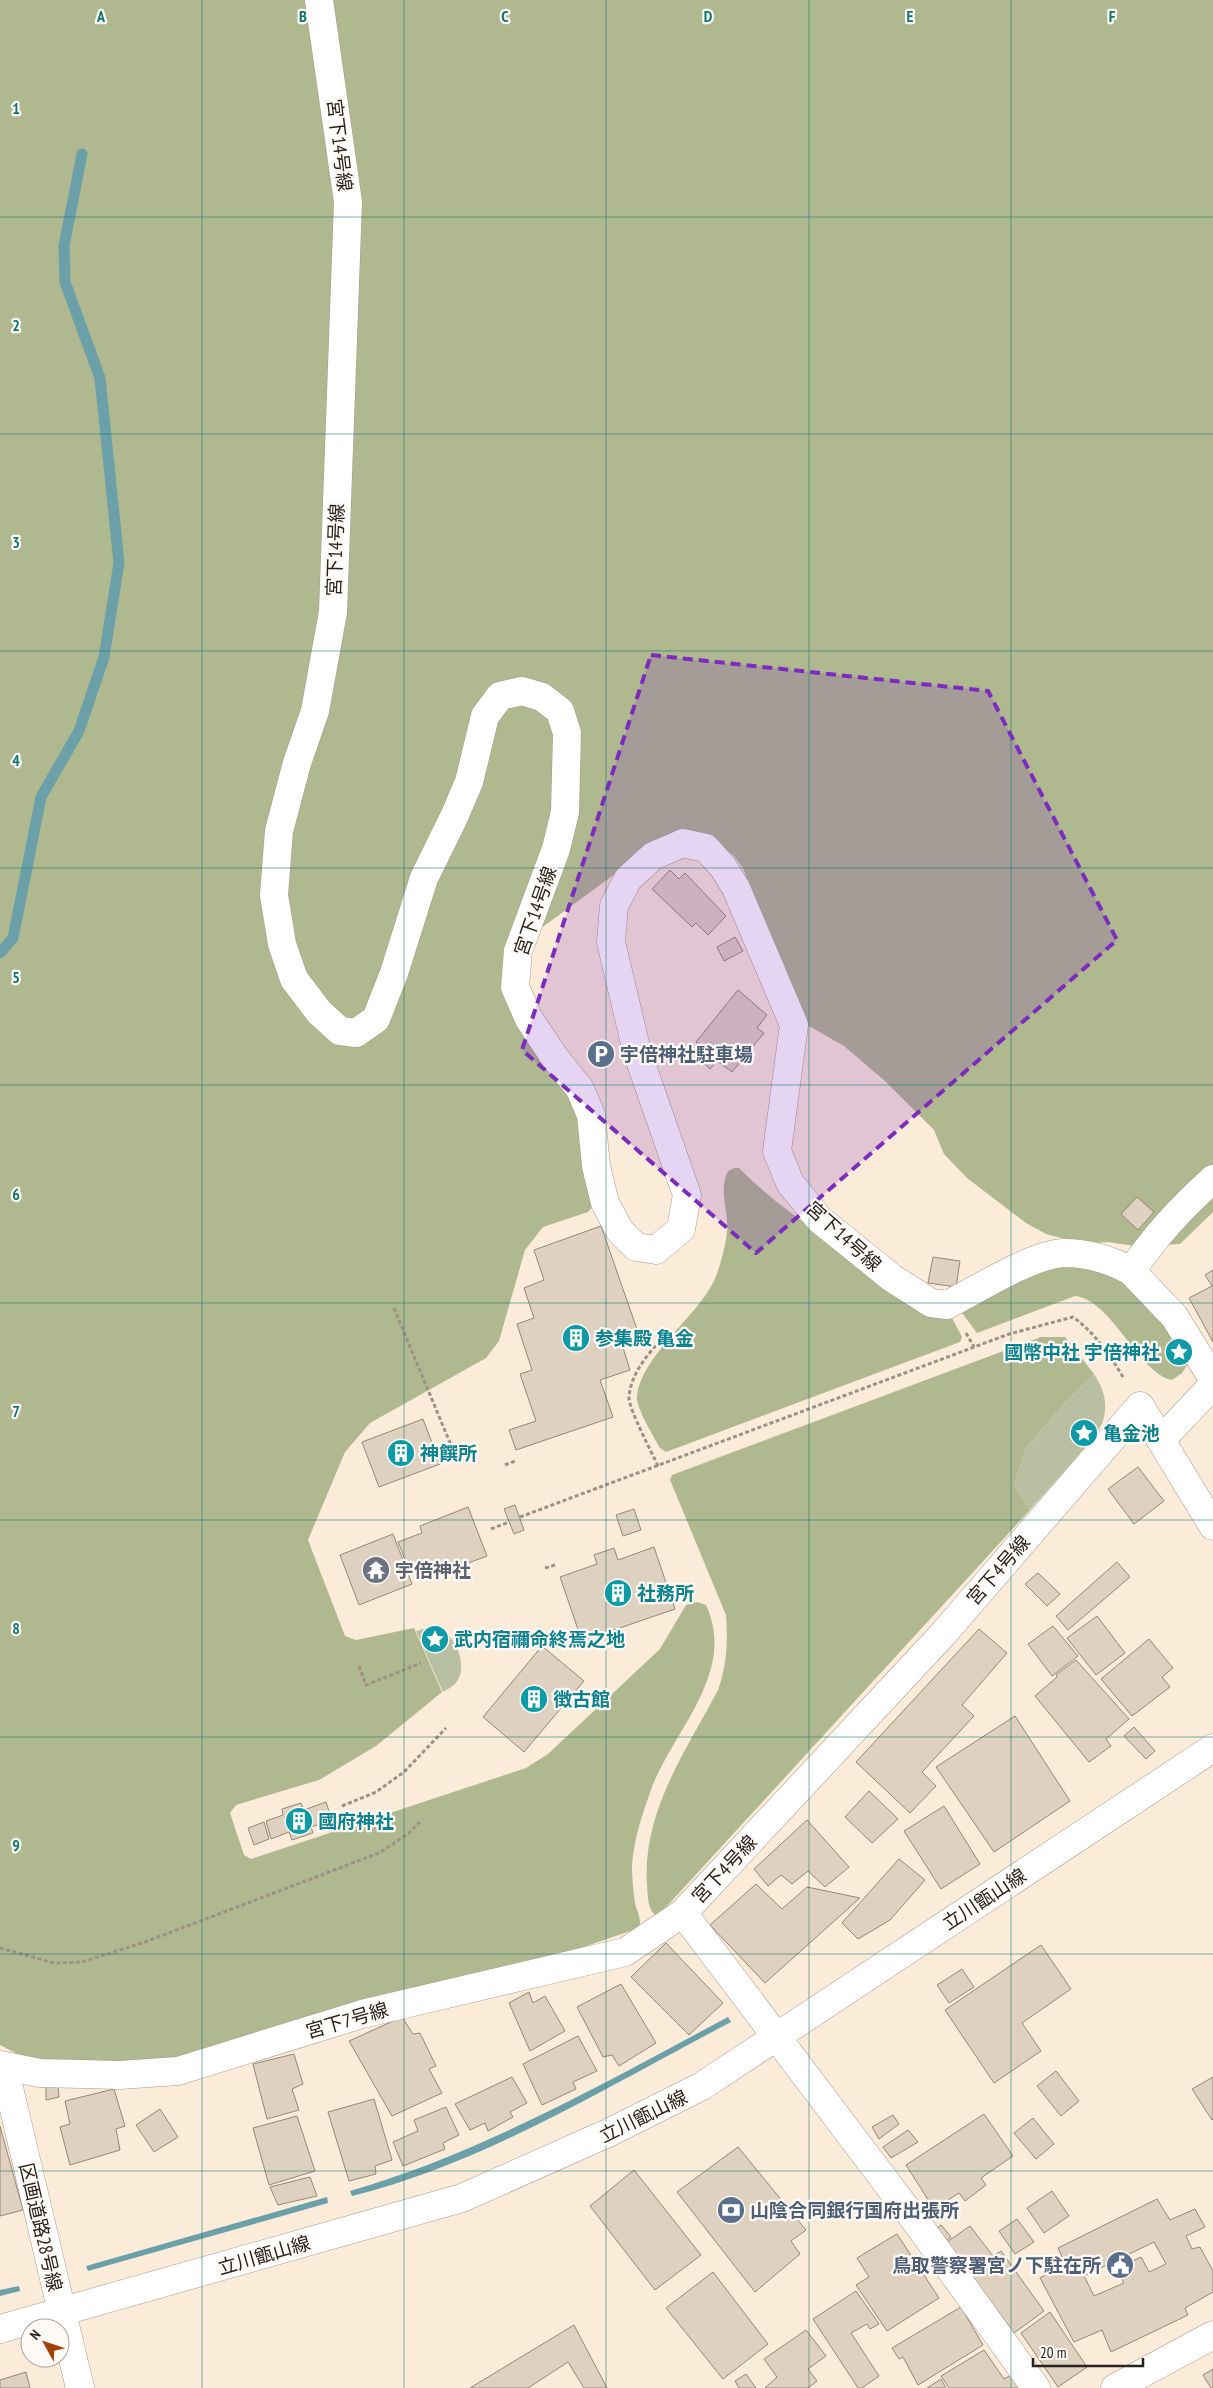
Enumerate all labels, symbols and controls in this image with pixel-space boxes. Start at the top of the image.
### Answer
text: A [96,6,106,26]
text: B [299,6,307,26]
text: C [501,6,509,26]
text: D [704,6,713,26]
text: E [907,6,914,26]
text: F [1109,6,1116,26]
street label: 宮下14号線 [322,97,358,193]
text: 1 [12,98,20,118]
text: 2 [12,315,20,335]
street label: 宮下14号線 [321,503,349,597]
text: 3 [12,532,20,552]
text: 4 [12,750,20,770]
street label: 宮下14号線 [508,863,562,959]
text: 5 [12,967,20,987]
parking icon: 宇倍神社駐車場 [586,1039,616,1069]
place label: 宇倍神社駐車場 [620,1042,753,1066]
text: 6 [12,1184,20,1204]
street label: 宮下14号線 [801,1196,887,1276]
building icon: 参集殿 亀金 [561,1323,591,1353]
place label: 参集殿 亀金 [595,1326,694,1350]
place icon: 國幣中社 宇倍神社 [1164,1337,1194,1367]
place label: 國幣中社 宇倍神社 [1004,1340,1160,1364]
text: 7 [12,1401,20,1421]
place icon: 亀金池 [1069,1418,1099,1448]
place label: 亀金池 [1103,1421,1160,1445]
building icon: 神饌所 [386,1438,416,1468]
place label: 神饌所 [420,1441,477,1465]
street label: 宮下4号線 [961,1530,1035,1610]
temple icon: 宇倍神社 [361,1555,391,1585]
place label: 宇倍神社 [395,1558,471,1582]
building icon: 社務所 [603,1578,633,1608]
place label: 社務所 [637,1581,694,1605]
text: 8 [12,1618,20,1638]
place icon: 武内宿禰命終焉之地 [420,1624,450,1654]
place label: 武内宿禰命終焉之地 [454,1627,625,1651]
building icon: 徴古館 [519,1684,549,1714]
place label: 徴古館 [553,1687,610,1711]
building icon: 國府神社 [284,1806,314,1836]
place label: 國府神社 [318,1809,394,1833]
street label: 宮下4号線 [686,1830,762,1908]
text: 9 [12,1835,20,1855]
street label: 立川甑山線 [938,1863,1030,1935]
street label: 宮下7号線 [303,1997,391,2043]
street label: 立川甑山線 [595,2084,691,2148]
street label: 区画道路28号線 [15,2160,67,2294]
bank icon: 山陰合同銀行国府出張所 [716,2195,746,2225]
place label: 山陰合同銀行国府出張所 [750,2198,959,2222]
street label: 立川甑山線 [215,2230,313,2280]
public building icon: 鳥取警察署宮ノ下駐在所 [1105,2250,1135,2280]
place label: 鳥取警察署宮ノ下駐在所 [892,2253,1101,2277]
north arrow [20,2318,70,2368]
text: N [26,2326,44,2343]
scale bar [1033,2336,1143,2368]
text: 20 m [1040,2343,1066,2362]

